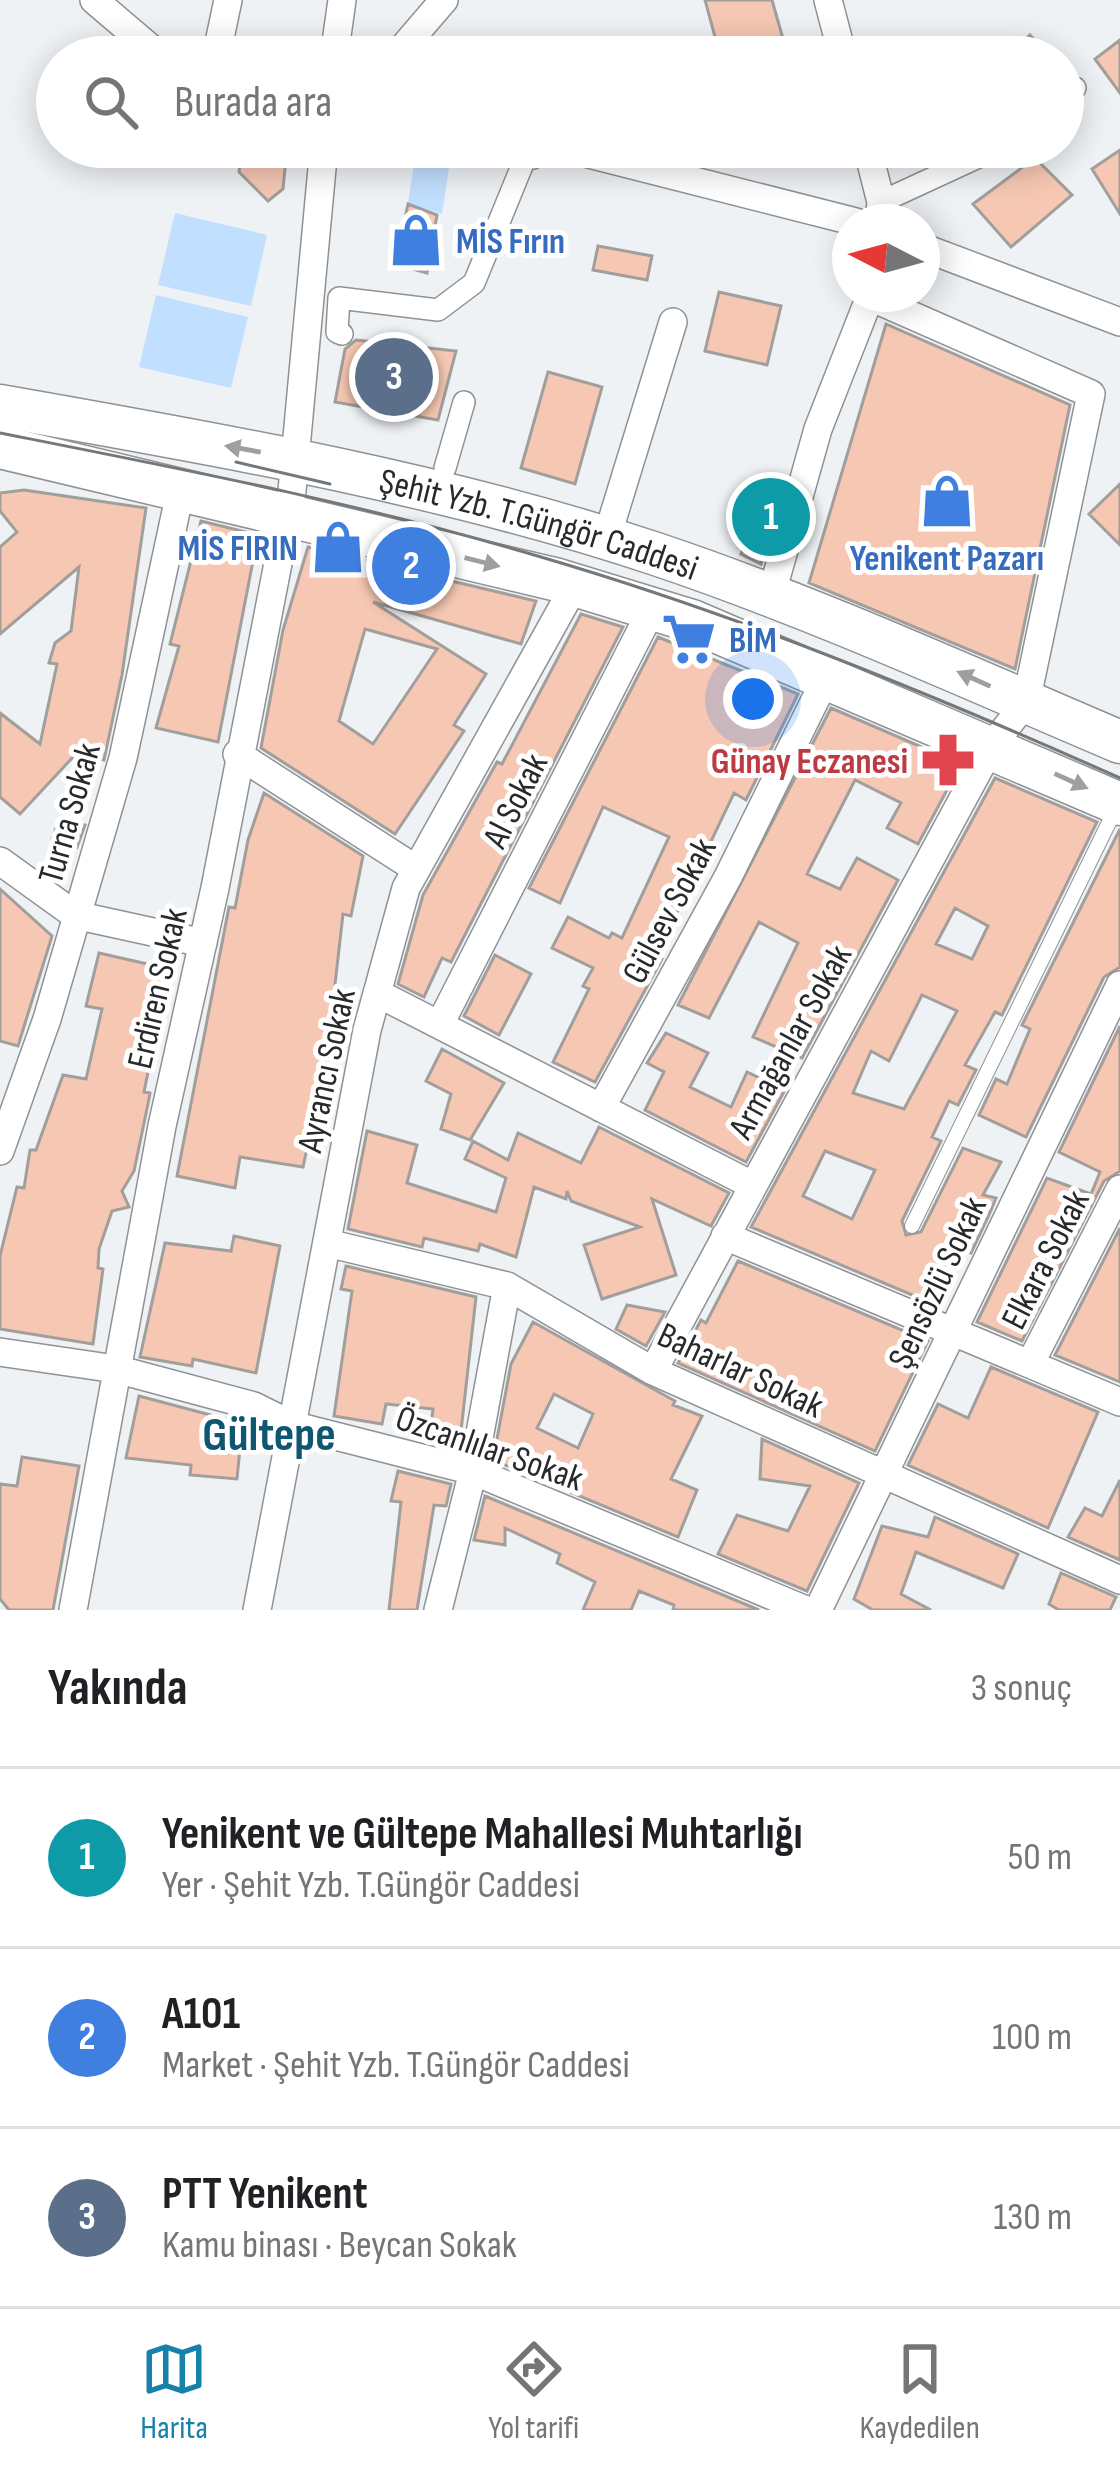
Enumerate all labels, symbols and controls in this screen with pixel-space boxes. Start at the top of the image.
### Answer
search box [36,36,1084,168]
icon: search [78,69,144,135]
text: Burada ara [174,75,332,130]
north arrow [832,204,940,312]
shop icon: MİS Fırın [387,211,445,269]
place label: MİS Fırın [456,221,565,264]
pin: 3 [355,332,433,422]
one-way arrow [224,439,262,457]
street label: Şehit Yzb. T.Güngör Caddesi [375,460,704,591]
pin: 1 [732,472,810,562]
shop icon: Yenikent Pazarı [918,472,976,530]
shop icon: MİS FIRIN [309,518,367,576]
pin: 2 [372,521,450,611]
place label: MİS FIRIN [177,528,298,571]
place label: Yenikent Pazarı [850,538,1044,581]
one-way arrow [463,553,500,572]
supermarket icon: BİM [660,610,718,668]
place label: BİM [729,620,777,663]
your location [723,669,783,729]
one-way arrow [956,669,991,689]
pharmacy icon: Günay Eczanesi [919,731,977,789]
street label: Turna Sokak [30,738,111,889]
place label: Günay Eczanesi [711,741,908,784]
street label: Al Sokak [474,747,558,856]
one-way arrow [1054,772,1089,792]
street label: Gülsev Sokak [614,831,726,991]
street label: Erdiren Sokak [119,904,198,1073]
street label: Armağanlar Sokak [720,938,862,1147]
street label: Ayrancı Sokak [289,985,366,1157]
street label: Elkara Sokak [993,1183,1100,1337]
street label: Şensözlü Sokak [880,1190,997,1376]
street label: Baharlar Sokak [650,1314,830,1428]
street label: Özcanlılar Sokak [390,1397,589,1502]
district label: Gültepe [202,1407,336,1464]
text: Yakında [48,1658,188,1719]
text: 3 sonuç [971,1665,1072,1712]
text: Yenikent ve Gültepe Mahallesi Muhtarlığı [162,1807,803,1862]
text: 1 [79,1834,95,1881]
text: 50 m [1008,1834,1072,1881]
text: Yer · Şehit Yzb. T.Güngör Caddesi [162,1862,580,1909]
text: A101 [162,1987,240,2042]
text: 2 [78,2014,96,2061]
text: 100 m [992,2014,1072,2061]
text: Market · Şehit Yzb. T.Güngör Caddesi [162,2042,630,2089]
text: PTT Yenikent [162,2167,368,2222]
text: 3 [78,2194,96,2241]
text: 130 m [993,2194,1072,2241]
text: Kamu binası · Beycan Sokak [162,2222,517,2269]
tab: Harita [140,2336,208,2448]
tab: Yol tarifi [488,2336,579,2448]
tab: Kaydedilen [860,2336,980,2448]

